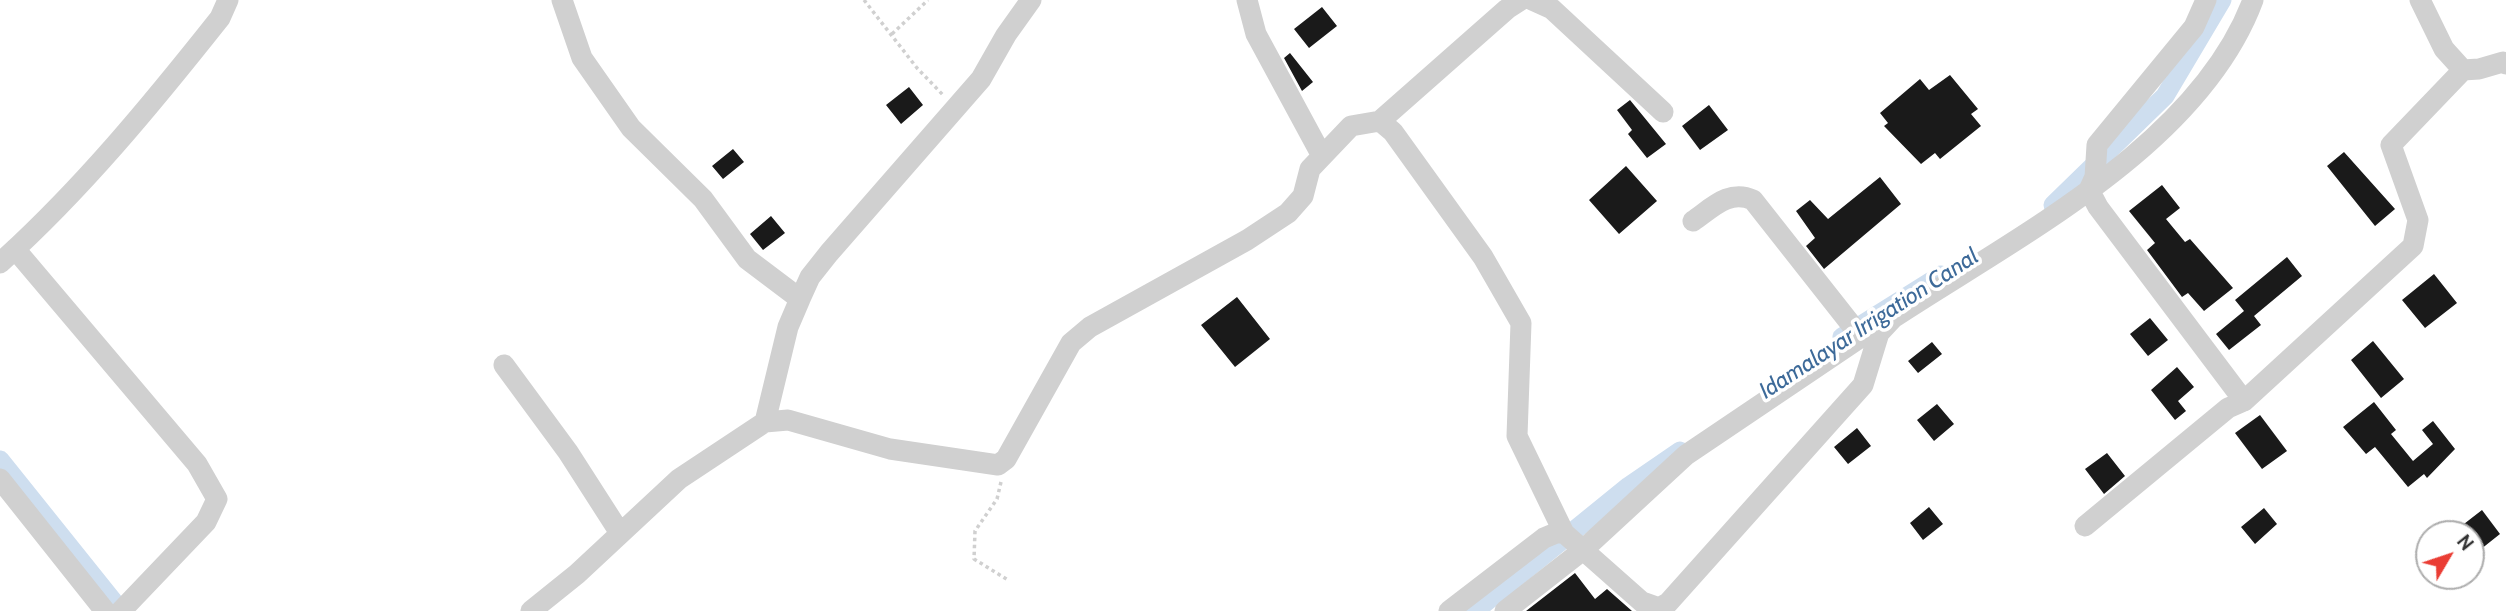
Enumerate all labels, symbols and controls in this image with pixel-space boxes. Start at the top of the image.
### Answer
water label: Idamalayar Irrigation Canal [1754,243,1984,405]
north arrow [2415,520,2485,590]
text: N [2452,530,2478,555]

